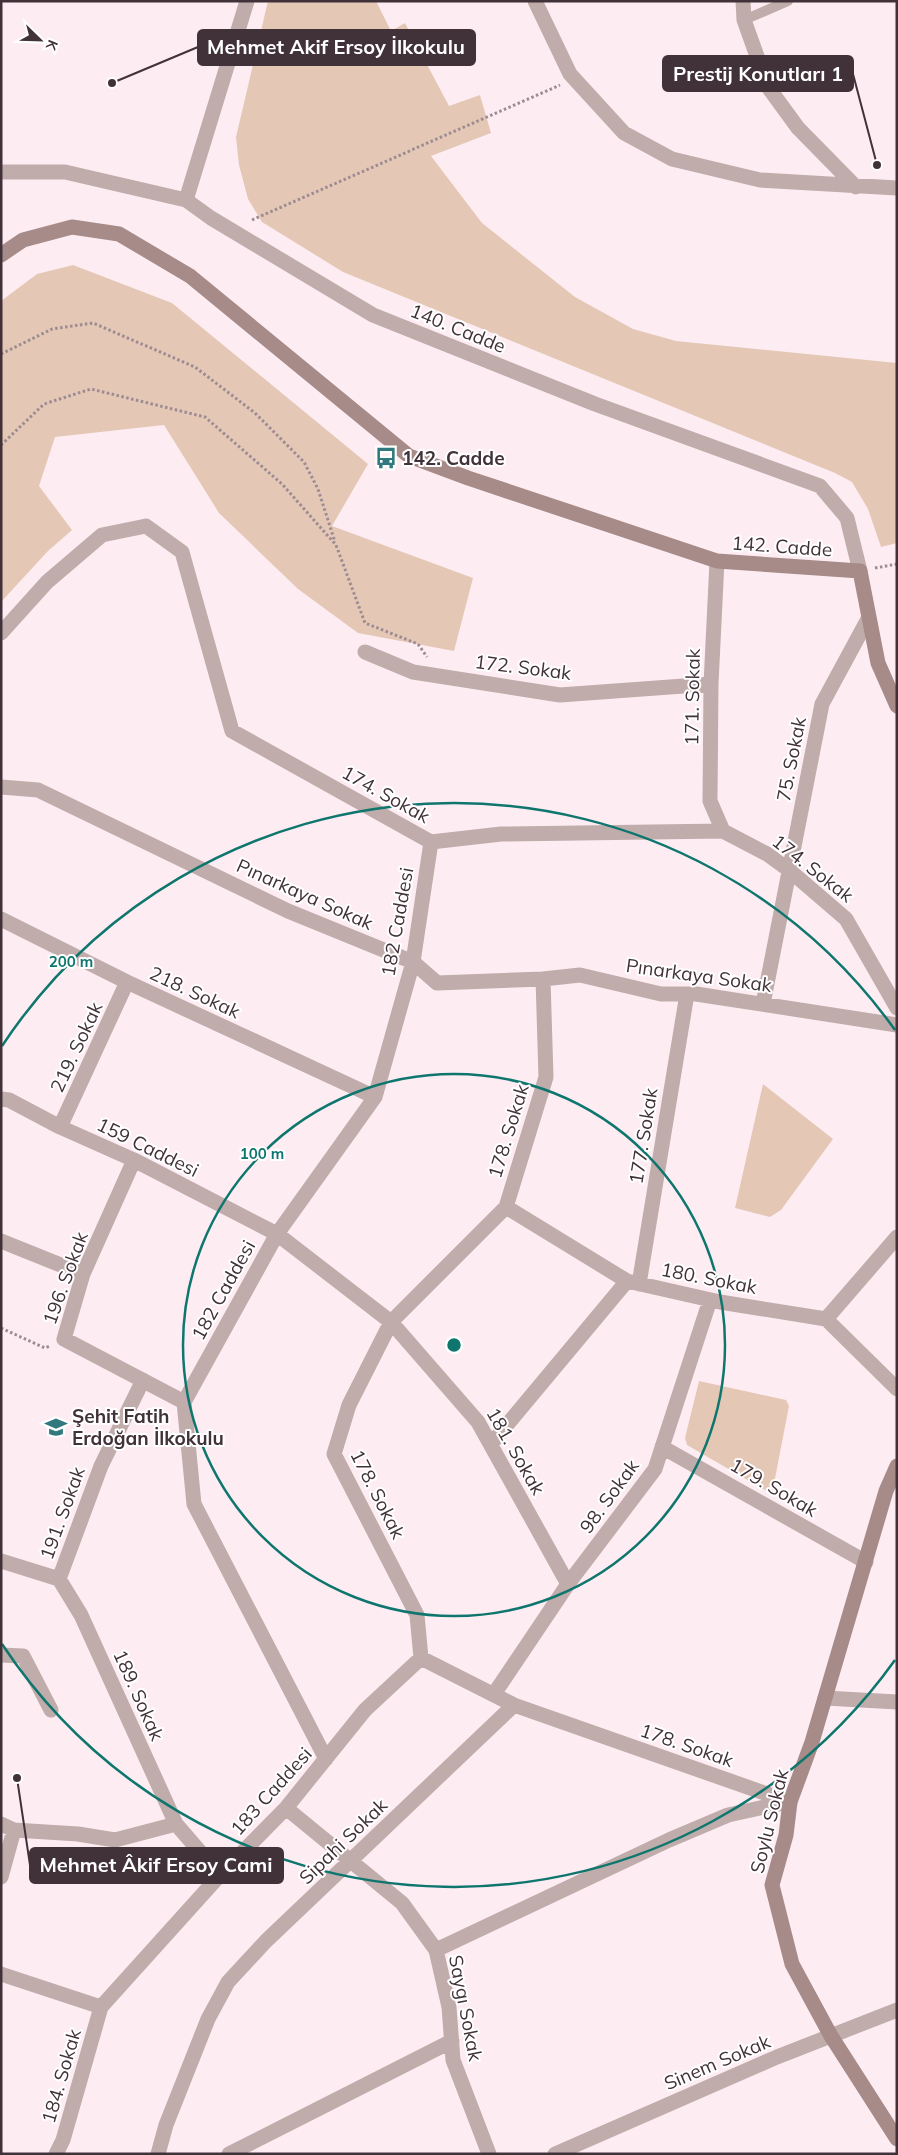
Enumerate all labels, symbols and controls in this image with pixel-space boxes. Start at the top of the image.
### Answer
north arrow [15,15,65,65]
callout: Mehmet Akif Ersoy İlkokulu [198,30,475,65]
text: Mehmet Akif Ersoy İlkokulu [207,34,465,59]
text: K [42,37,62,54]
callout: Prestij Konutları 1 [663,56,853,91]
text: Prestij Konutları 1 [673,61,843,86]
street label: 140. Cadde [407,298,509,358]
bus stop icon: 142. Cadde [373,445,399,471]
place label: 142. Cadde [402,446,505,470]
street label: 142. Cadde [731,531,833,561]
street label: 171. Sokak [679,648,705,746]
street label: 172. Sokak [473,649,573,685]
street label: 75. Sokak [771,714,811,803]
street label: 174. Sokak [338,760,434,828]
street label: 174. Sokak [767,829,859,907]
street label: Pınarkaya Sokak [233,853,377,935]
street label: 182 Caddesi [376,866,418,978]
text: 200 m [49,952,93,971]
street label: Pınarkaya Sokak [625,953,774,997]
street label: 218. Sokak [146,961,244,1023]
street label: 219. Sokak [45,998,107,1096]
street label: 178. Sokak [482,1081,534,1181]
street label: 177. Sokak [624,1086,662,1186]
street label: 159 Caddesi [93,1112,203,1182]
text: 100 m [240,1144,284,1163]
street label: 196. Sokak [37,1228,93,1328]
street label: 182 Caddesi [186,1236,260,1344]
street label: 180. Sokak [659,1257,759,1299]
centre of rings [445,1336,463,1354]
street label: 181. Sokak [481,1403,551,1499]
place label: Şehit Fatih Erdoğan İlkokulu [72,1404,224,1450]
school or university icon: Şehit Fatih Erdoğan İlkokulu [43,1414,69,1440]
street label: 178. Sokak [345,1445,411,1543]
street label: 179. Sokak [726,1452,822,1522]
street label: 98. Sokak [574,1454,644,1538]
street label: 191. Sokak [34,1463,90,1563]
street label: 189. Sokak [108,1646,170,1744]
street label: 178. Sokak [637,1718,737,1772]
street label: 183 Caddesi [225,1742,317,1840]
street label: Soylu Sokak [744,1766,794,1876]
street label: Sipahi Sokak [294,1793,392,1889]
callout: Mehmet Âkif Ersoy Cami [30,1848,283,1883]
text: Mehmet Âkif Ersoy Cami [39,1852,273,1877]
street label: Saygı Sokak [444,1953,488,2063]
street label: 184. Sokak [36,2026,86,2126]
street label: Sinem Sokak [660,2029,774,2095]

